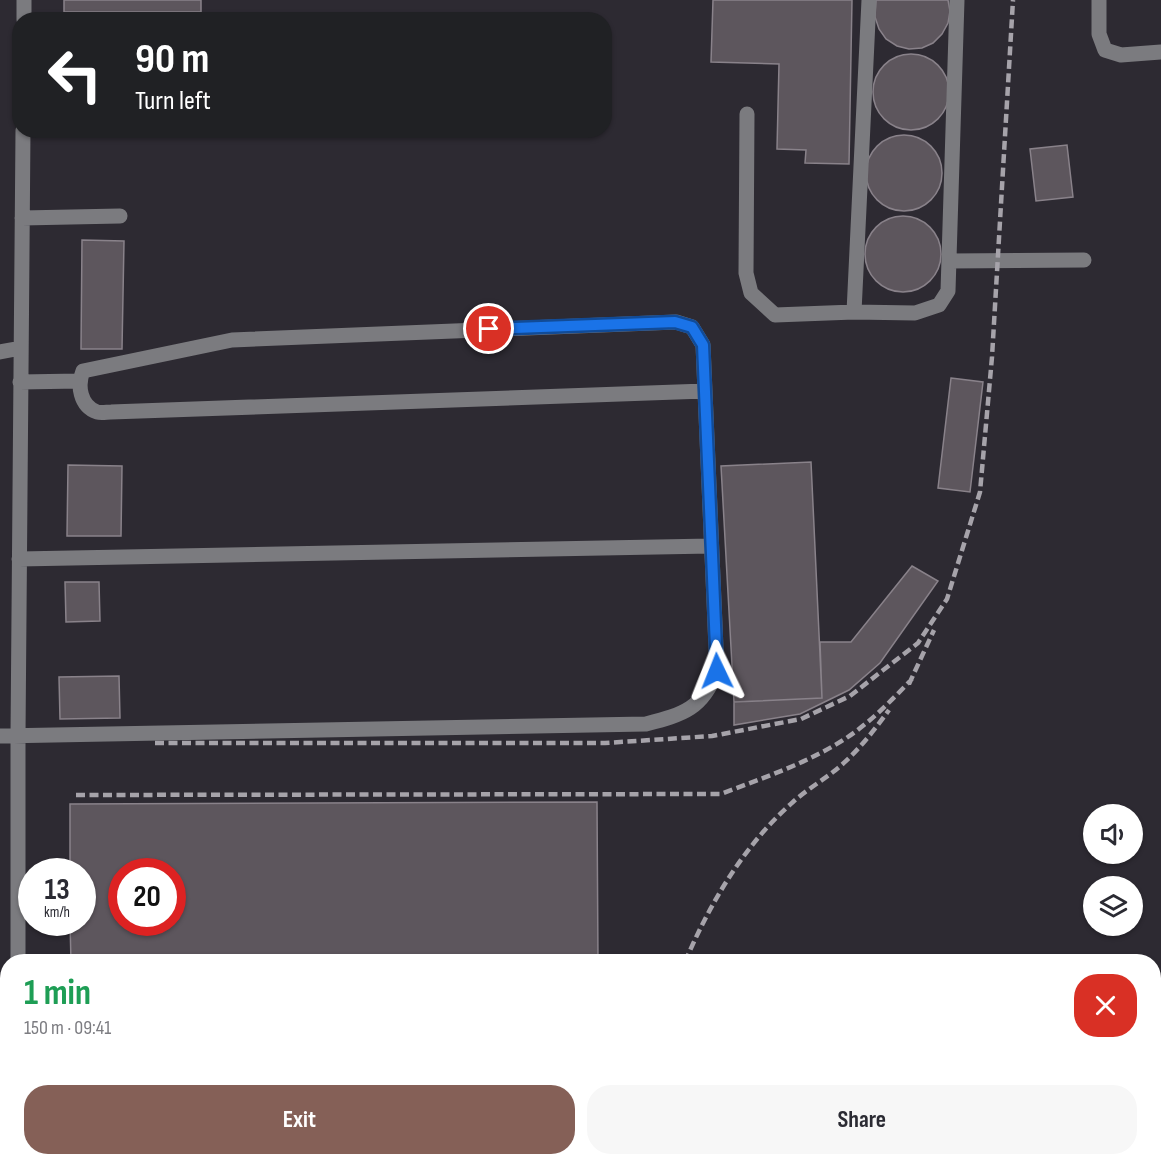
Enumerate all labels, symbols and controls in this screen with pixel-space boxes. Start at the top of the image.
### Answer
text: 90 m [135,34,209,85]
icon: left [36,36,114,114]
text: Turn left [135,85,211,117]
pin [463,303,514,354]
icon: arrive [472,312,505,345]
position arrow [685,639,749,703]
map controls [1083,804,1143,936]
button: sound [1083,804,1143,864]
speed limit sign: 20 [108,858,186,936]
text: 13 [44,872,70,908]
button: layers [1083,876,1143,936]
text: km/h [44,903,70,922]
text: 1 min [24,972,91,1015]
button: close [1074,974,1137,1037]
text: 150 m · 09:41 [24,1016,111,1040]
button: Exit [24,1085,575,1154]
button: Share [587,1085,1137,1154]

